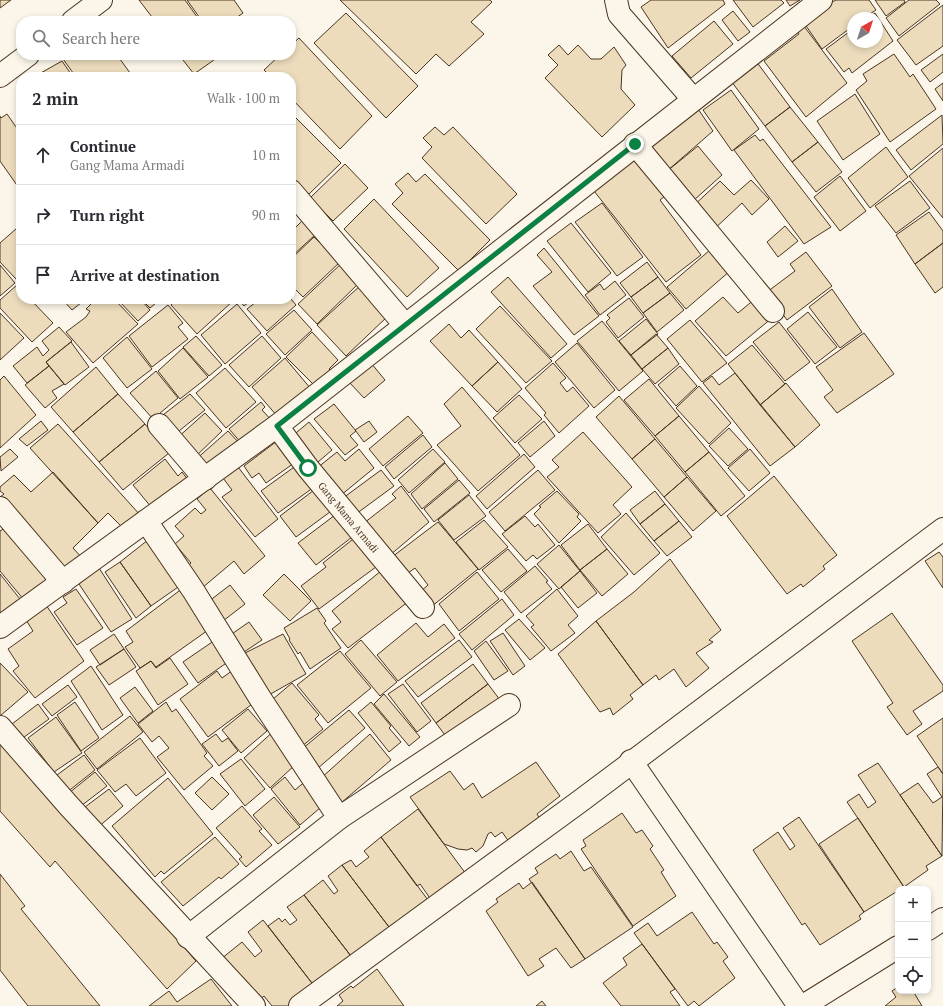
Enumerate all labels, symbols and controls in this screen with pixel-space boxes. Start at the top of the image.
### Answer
north arrow [847,12,883,48]
search box [16,16,296,60]
icon: search [30,27,52,49]
text: Search here [62,28,140,48]
text: 2 min [32,87,79,110]
text: Walk · 100 m [207,89,280,107]
route end [626,135,644,153]
text: Continue [70,136,136,156]
icon: ahead [32,144,54,166]
text: 10 m [252,146,280,164]
text: Gang Mama Armadi [70,156,185,174]
icon: right [32,204,54,226]
text: Turn right [70,205,145,225]
text: 90 m [252,206,280,224]
icon: arrive [32,264,54,286]
text: Arrive at destination [70,265,220,285]
route start [299,459,317,477]
street label: Gang Mama Armadi [316,479,382,555]
map controls [895,886,931,994]
button: + [895,886,931,922]
button: − [895,922,931,958]
button: locate [895,958,931,994]

